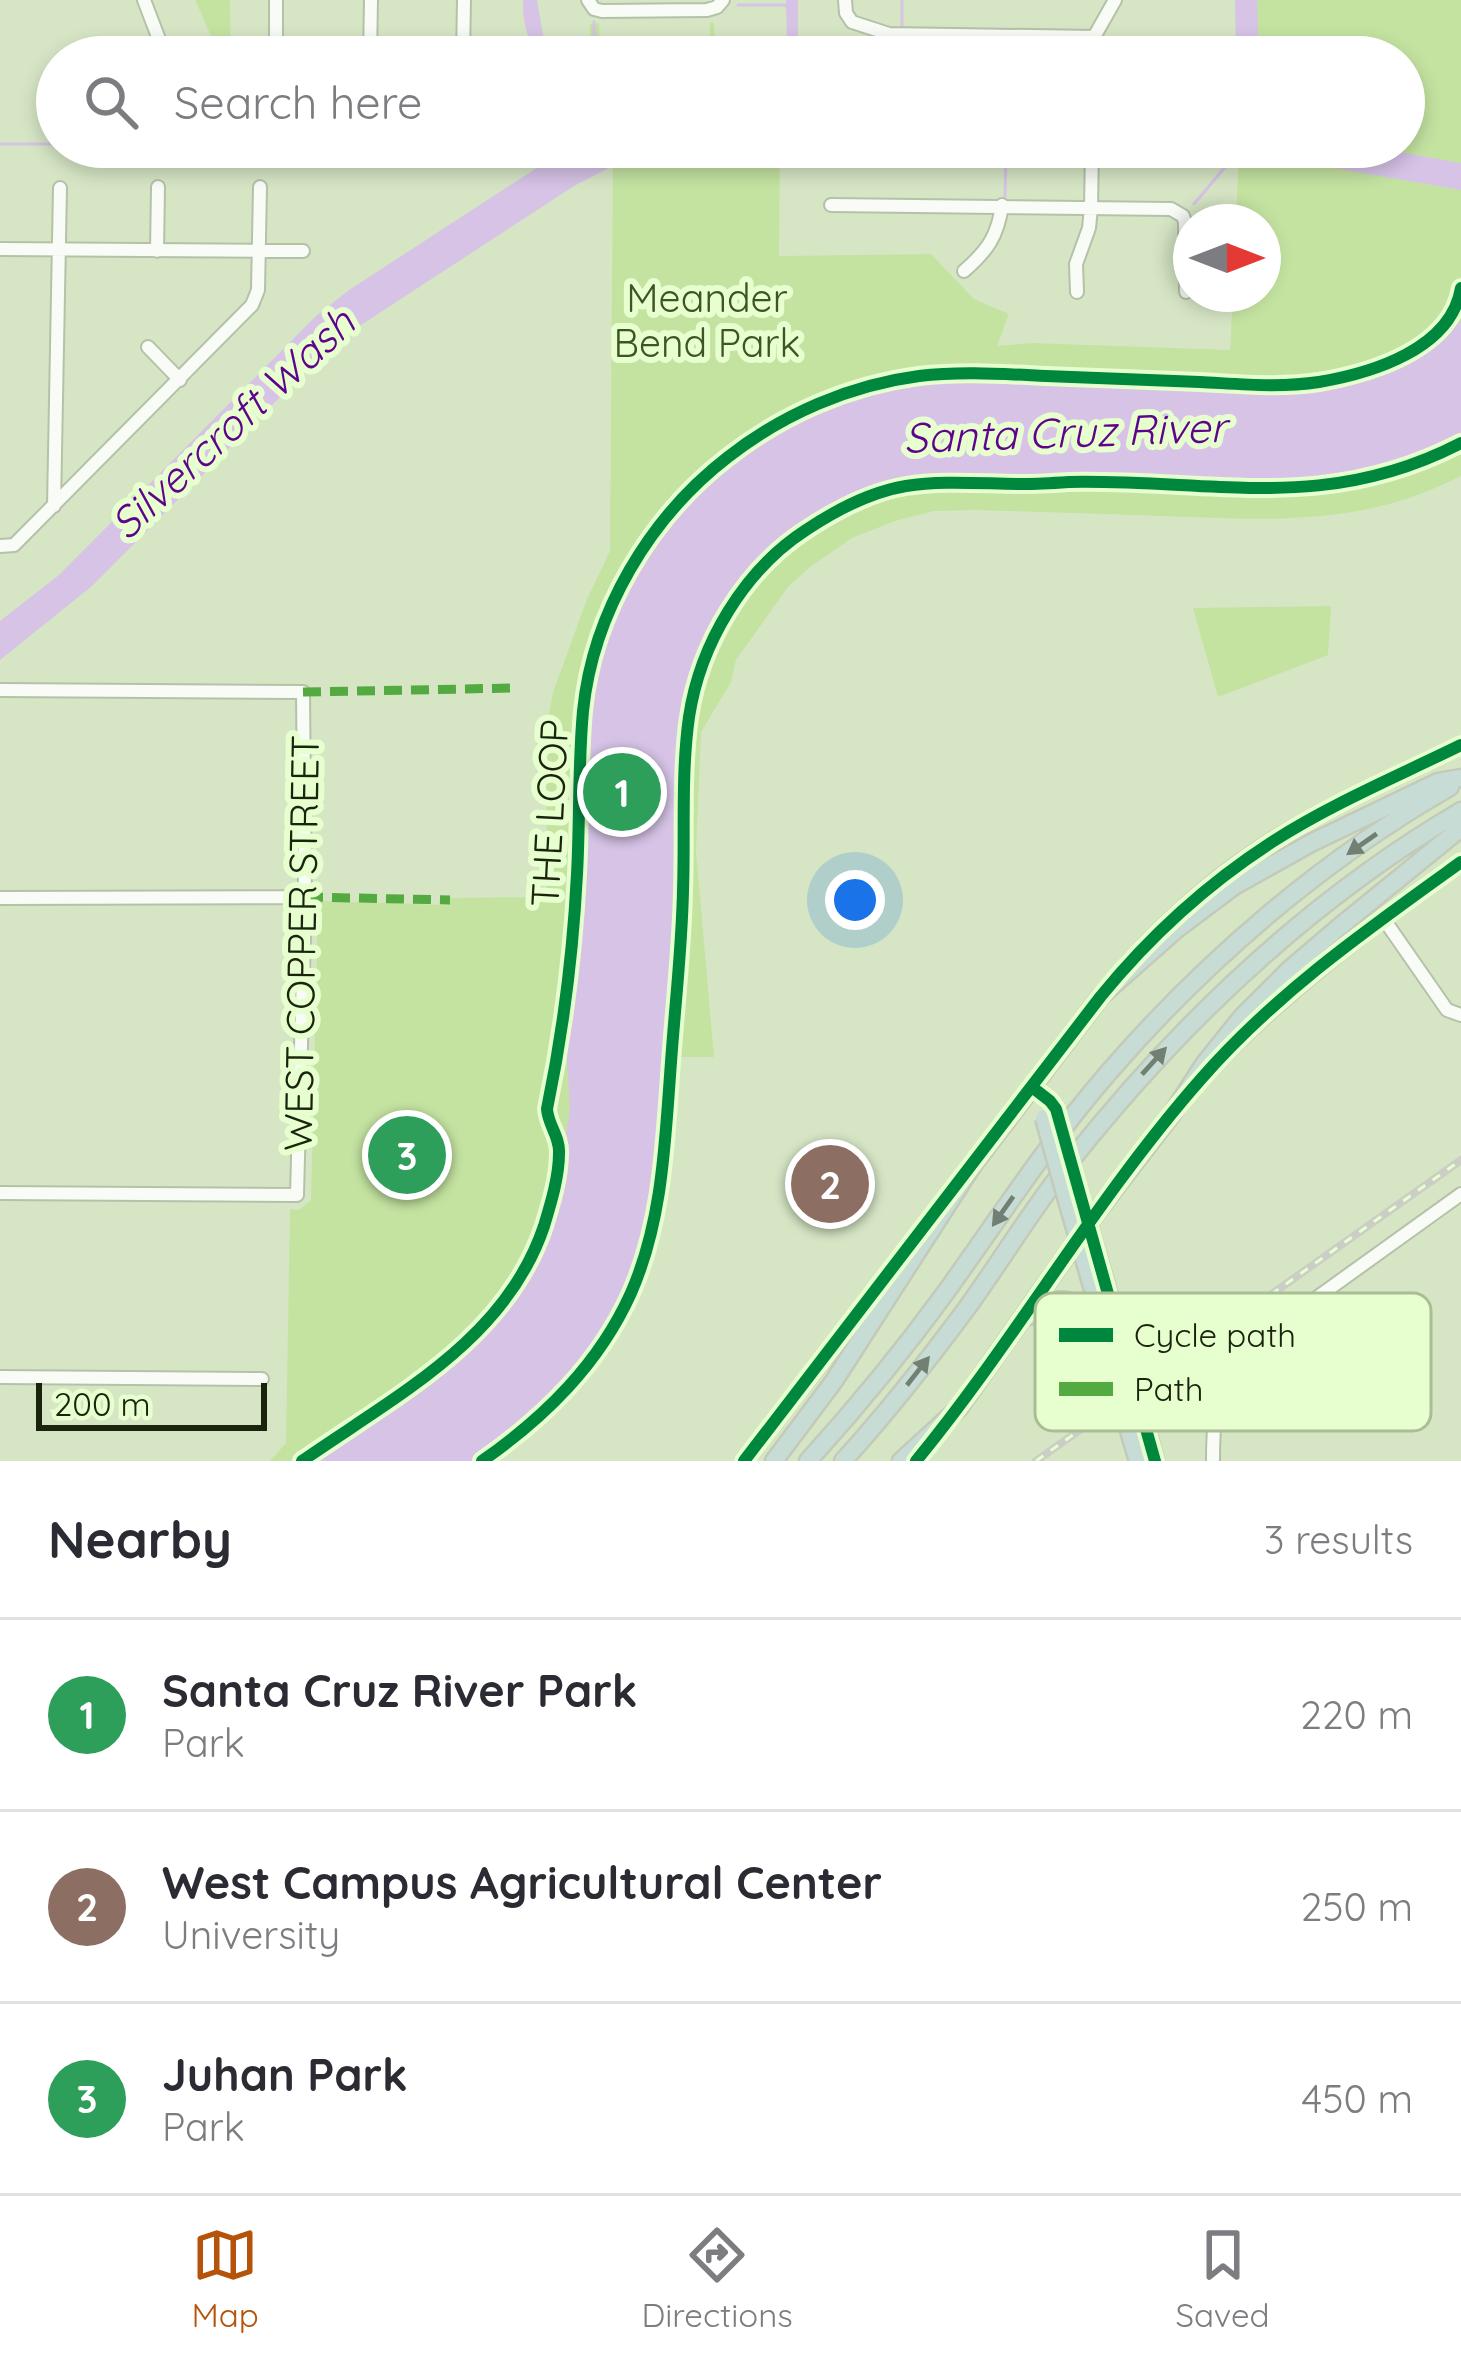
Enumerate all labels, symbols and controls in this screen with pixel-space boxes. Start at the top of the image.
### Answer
search box [36,36,1425,168]
icon: search [78,69,144,135]
text: Search here [174,74,422,130]
north arrow [1173,204,1281,312]
park label: Meander Bend Park [614,273,800,367]
water label: Silvercroft Wash [99,296,366,550]
water label: Santa Cruz River [903,400,1232,464]
street label: THE LOOP [520,718,578,908]
street label: WEST COPPER STREET [273,735,329,1151]
pin: 1 [583,747,661,837]
one-way arrow [1346,832,1378,855]
your location [825,870,885,930]
one-way arrow [1140,1047,1167,1076]
pin: 3 [368,1110,446,1200]
pin: 2 [791,1139,869,1229]
one-way arrow [992,1194,1016,1226]
legend [1035,1293,1431,1431]
text: Cycle path [1134,1314,1296,1355]
one-way arrow [905,1356,930,1387]
text: Path [1134,1368,1203,1409]
scale bar [36,1377,267,1430]
text: 200 m [54,1383,151,1424]
text: Nearby [48,1507,232,1571]
text: 3 results [1264,1515,1413,1564]
text: Santa Cruz River Park [162,1662,637,1718]
text: 1 [79,1690,95,1739]
text: 220 m [1300,1690,1413,1739]
text: Park [162,1718,245,1767]
text: West Campus Agricultural Center [162,1854,882,1910]
text: 2 [76,1882,98,1931]
text: 250 m [1301,1882,1413,1931]
text: University [162,1910,340,1959]
text: Juhan Park [162,2046,408,2102]
text: 3 [77,2074,97,2123]
text: 450 m [1301,2074,1413,2123]
text: Park [162,2102,245,2151]
tab: Map [191,2222,259,2335]
tab: Directions [641,2222,793,2335]
tab: Saved [1176,2222,1270,2335]

